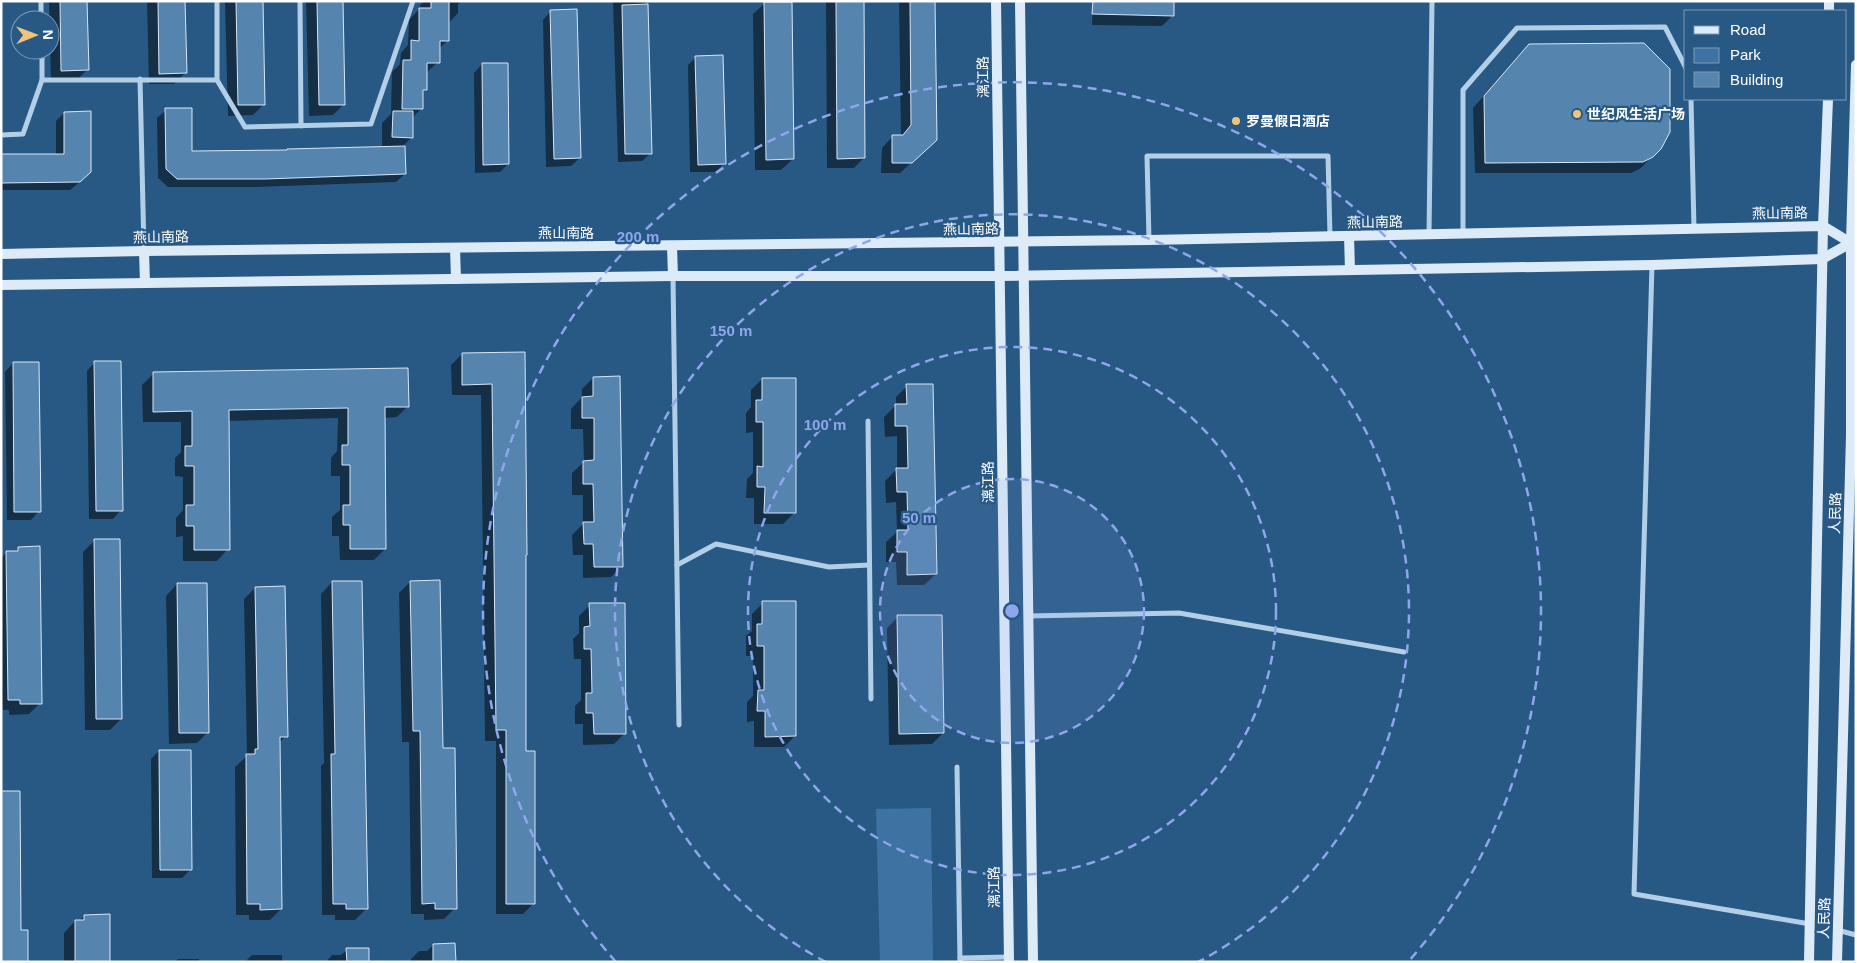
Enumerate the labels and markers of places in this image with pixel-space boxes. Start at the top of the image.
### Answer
place label: 世纪风生活广场 [1587,106,1685,122]
marker: 世纪风生活广场 [1571,108,1583,120]
place label: 罗曼假日酒店 [1246,113,1330,129]
marker: 罗曼假日酒店 [1230,115,1242,127]
centre of rings [1003,602,1021,620]

